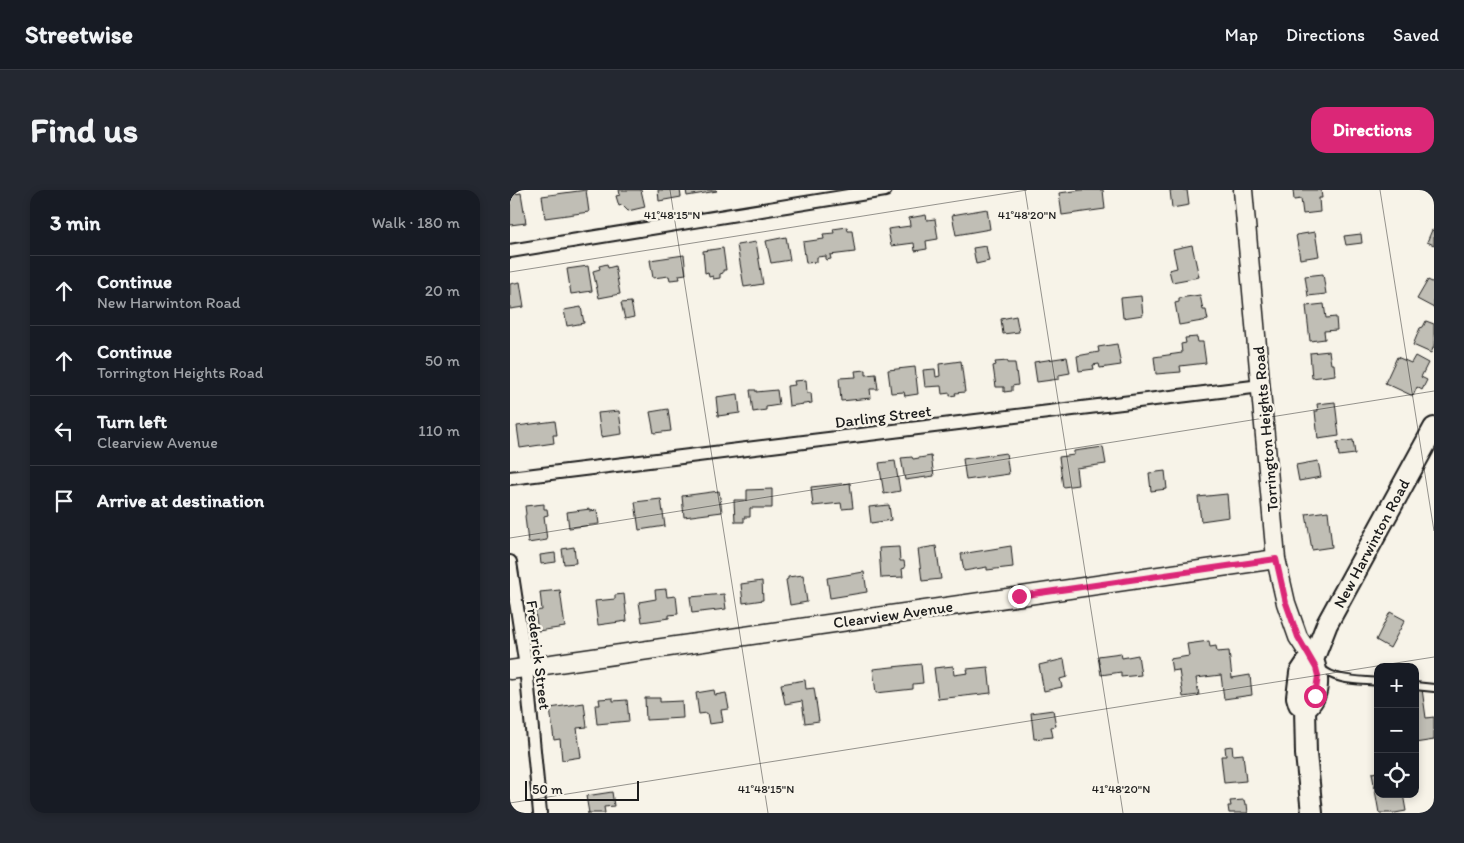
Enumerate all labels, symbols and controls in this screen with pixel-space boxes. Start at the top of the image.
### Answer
text: Streetwise [25,20,133,49]
text: Map [1225,24,1258,46]
text: Directions [1286,24,1365,46]
text: Saved [1393,24,1439,46]
button: Directions [1311,107,1434,153]
text: Find us [30,109,138,151]
text: 41°48'15"N [644,208,700,222]
text: 41°48'20"N [998,208,1056,222]
text: 3 min [50,210,100,235]
text: Walk · 180 m [372,213,460,232]
text: Continue [97,270,172,293]
icon: ahead [50,277,78,305]
text: 20 m [425,281,460,300]
text: New Harwinton Road [97,293,241,312]
text: Continue [97,340,172,363]
street label: Torrington Heights Road [1249,345,1282,513]
icon: ahead [50,347,78,375]
text: 50 m [425,351,460,370]
text: Torrington Heights Road [97,363,263,382]
street label: Darling Street [834,401,933,432]
text: Turn left [97,410,167,433]
icon: left [50,417,78,445]
text: 110 m [418,421,460,440]
text: Clearview Avenue [97,433,218,452]
street label: New Harwinton Road [1329,475,1414,611]
icon: arrive [50,487,78,515]
text: Arrive at destination [97,489,264,512]
route end [1008,585,1031,608]
street label: Clearview Avenue [832,597,954,632]
street label: Frederick Street [522,599,555,711]
map controls [1374,663,1419,798]
button: + [1374,663,1419,708]
route start [1304,685,1327,708]
button: − [1374,708,1419,753]
button: locate [1374,753,1419,798]
scale bar [525,778,639,801]
text: 50 m [532,781,563,798]
text: 41°48'15"N [738,782,794,796]
text: 41°48'20"N [1092,782,1150,796]

